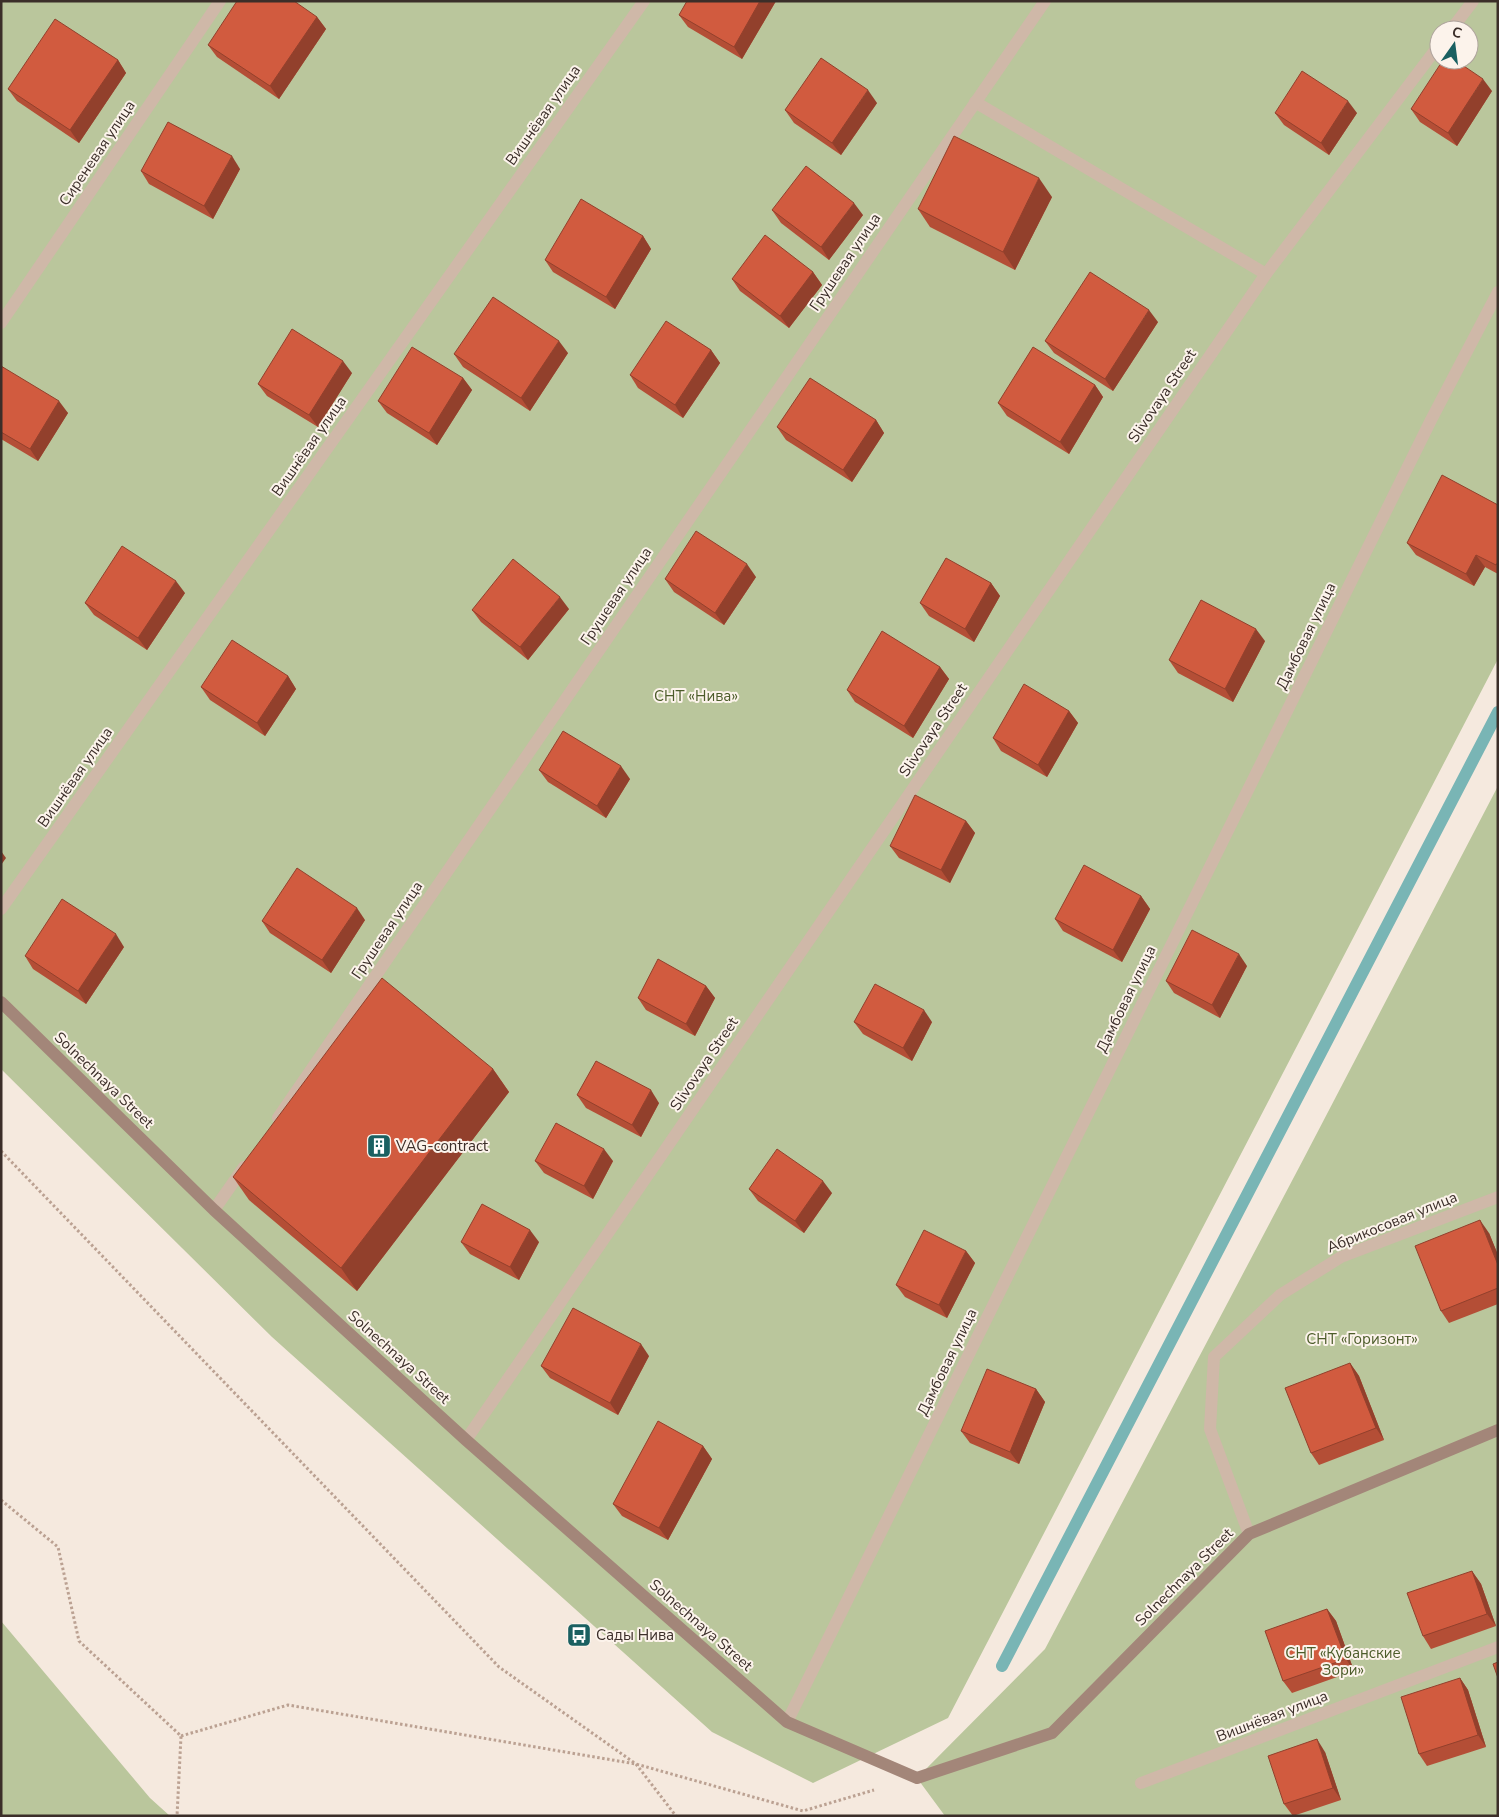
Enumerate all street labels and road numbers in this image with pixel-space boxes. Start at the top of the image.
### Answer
street label: Вишнёвая улица [501,61,585,169]
street label: Сиреневая улица [54,96,140,210]
street label: Грушевая улица [805,209,885,315]
street label: Slivovaya Street [1123,345,1201,447]
street label: Вишнёвая улица [267,392,351,500]
street label: Грушевая улица [576,543,656,649]
street label: Дамбовая улица [1271,579,1341,693]
street label: Slivovaya Street [894,679,972,781]
street label: Вишнёвая улица [33,723,117,831]
street label: Грушевая улица [347,877,427,983]
street label: Дамбовая улица [1091,942,1161,1056]
street label: Slivovaya Street [665,1013,743,1115]
street label: Solnechnaya Street [50,1027,158,1133]
street label: Абрикосовая улица [1324,1187,1460,1257]
street label: Дамбовая улица [912,1305,982,1419]
street label: Solnechnaya Street [344,1306,455,1409]
street label: Solnechnaya Street [1131,1523,1238,1630]
street label: Solnechnaya Street [645,1575,757,1676]
street label: Вишнёвая улица [1213,1686,1331,1746]

